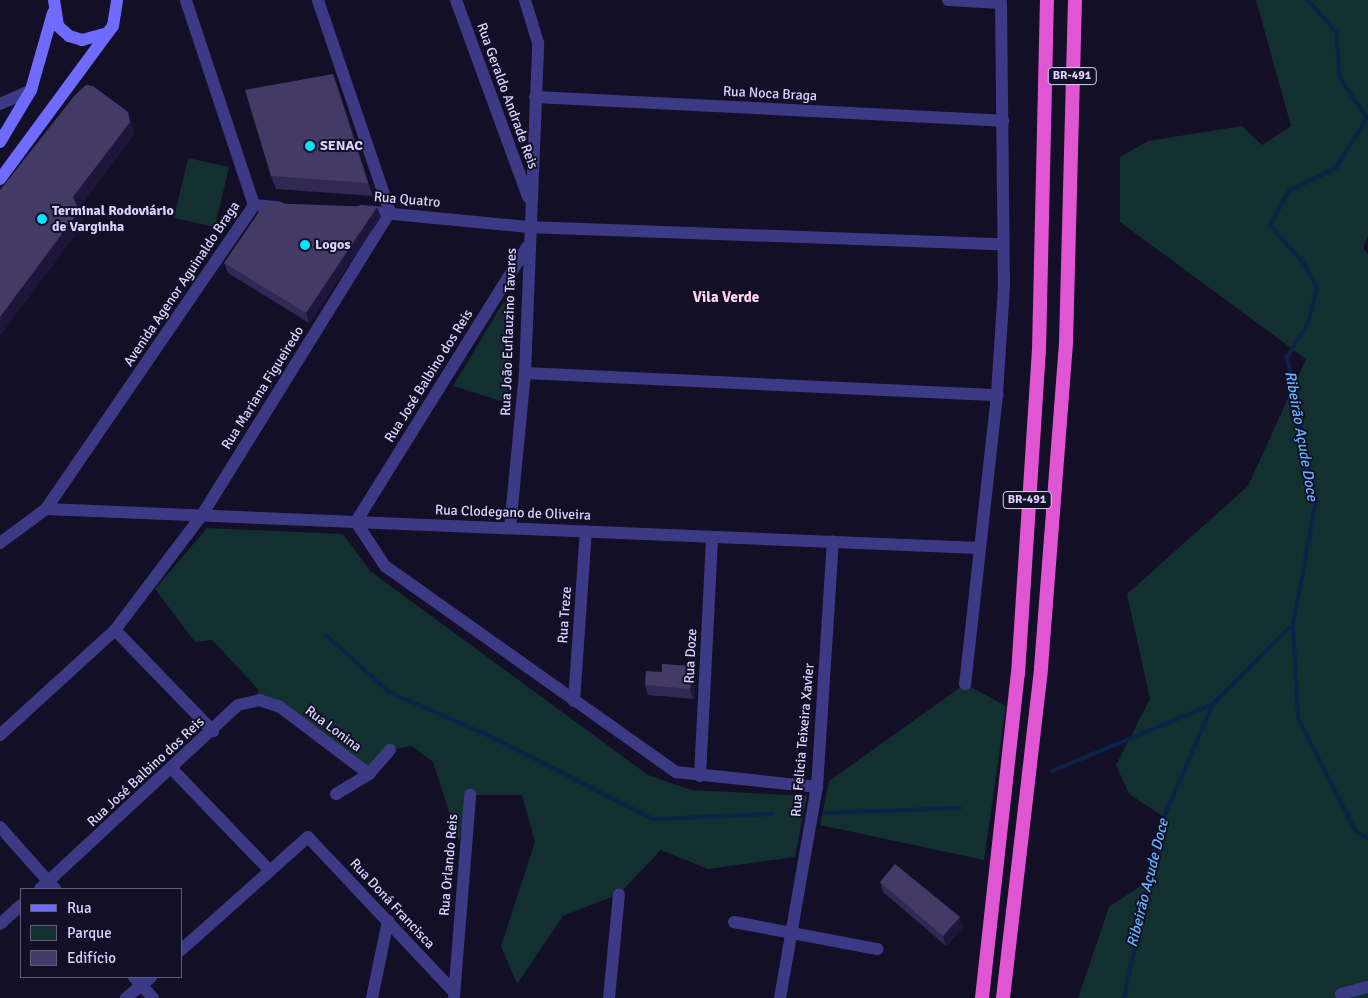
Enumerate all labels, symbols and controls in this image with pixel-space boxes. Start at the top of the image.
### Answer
street label: Rua Geraldo Andrade Reis [473,21,541,171]
road number: BR-491 [1047,66,1097,85]
street label: Rua Noca Braga [722,83,818,105]
place label: SENAC [320,138,363,154]
marker: SENAC [304,140,316,152]
street label: Rua Quatro [373,189,441,211]
street label: Avenida Agenor Aguinaldo Braga [120,198,244,370]
place label: Terminal Rodoviário de Varginha [52,203,174,236]
marker: Terminal Rodoviário de Varginha [36,213,48,225]
place label: Logos [315,237,351,253]
marker: Logos [299,239,311,251]
street label: Rua João Euflauzino Tavares [498,248,520,416]
district label: Vila Verde [693,289,759,307]
street label: Rua José Balbino dos Reis [381,306,477,446]
street label: Rua Mariana Figueiredo [218,323,308,453]
water label: Ribeirão Açude Doce [1281,370,1321,502]
road number: BR-491 [1002,490,1052,510]
street label: Rua Clodegano de Oliveira [435,502,591,524]
street label: Rua Treze [555,586,575,644]
street label: Rua Doze [681,628,701,684]
street label: Rua Felicia Teixeira Xavier [788,662,818,818]
street label: Rua Lonina [301,702,365,756]
street label: Rua José Balbino dos Reis [84,713,208,831]
street label: Rua Orlando Reis [436,813,462,917]
water label: Ribeirão Açude Doce [1123,817,1173,949]
street label: Rua Doná Francisca [346,855,438,953]
legend [20,888,182,978]
text: Rua [67,899,92,917]
text: Parque [67,924,112,942]
text: Edifício [67,949,116,967]

